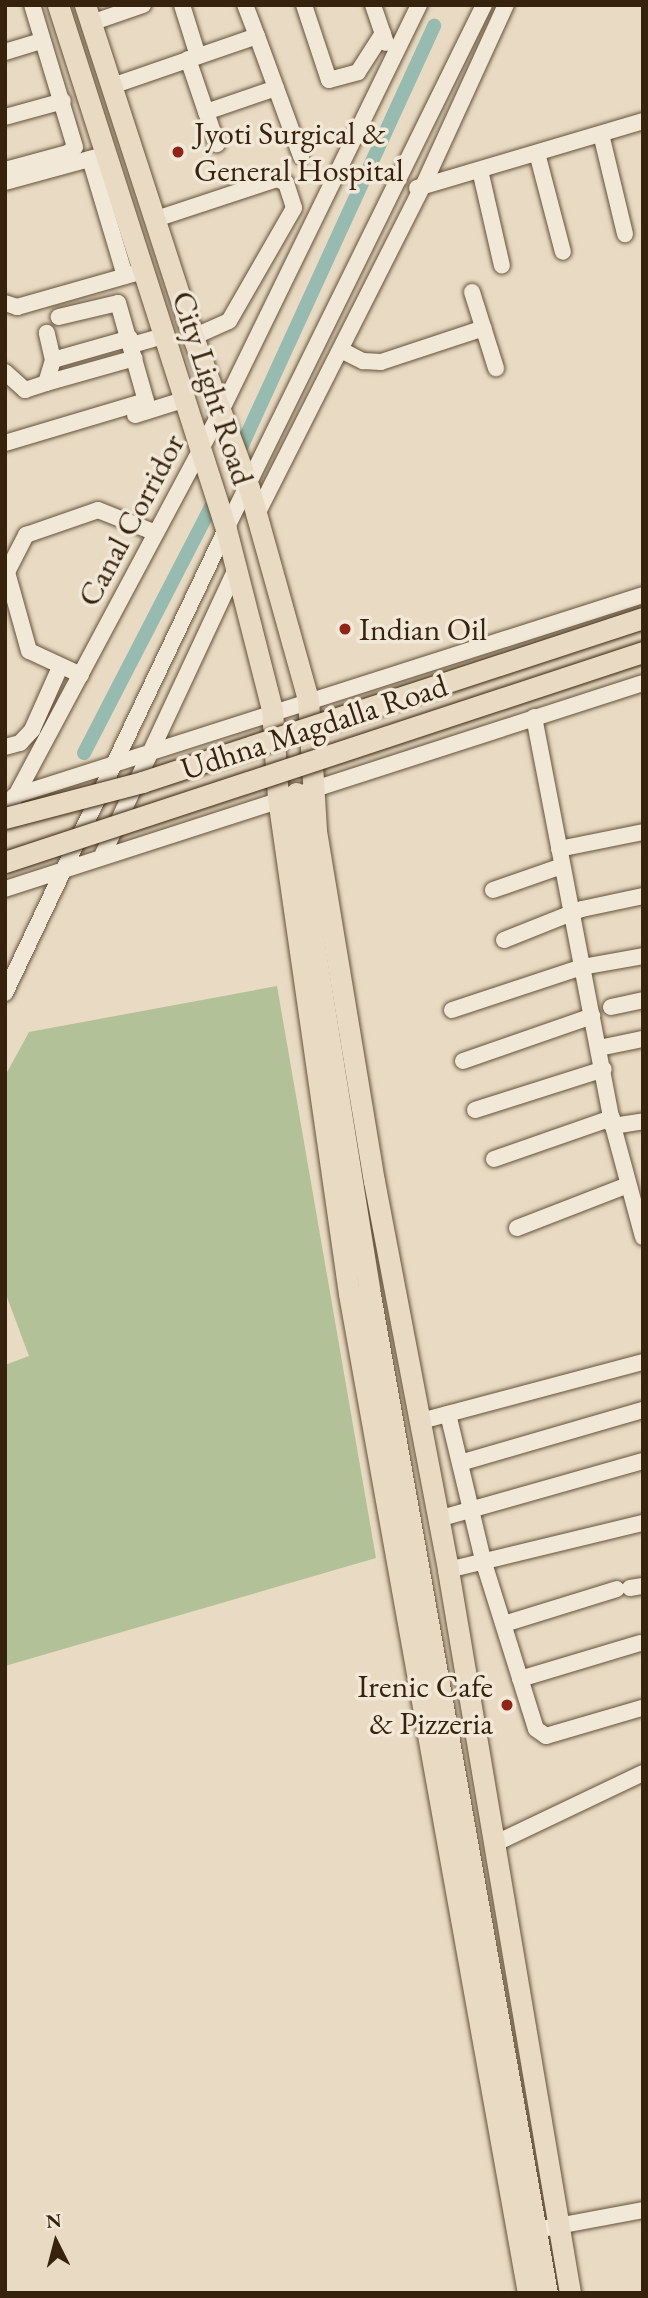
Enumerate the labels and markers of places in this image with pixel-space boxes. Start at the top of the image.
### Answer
place label: Jyoti Surgical & General Hospital [194,115,404,190]
marker: Jyoti Surgical & General Hospital [168,142,188,162]
place label: Indian Oil [359,610,487,648]
marker: Indian Oil [337,621,353,637]
place label: Irenic Cafe & Pizzeria [357,1668,493,1743]
marker: Irenic Cafe & Pizzeria [499,1697,515,1713]

